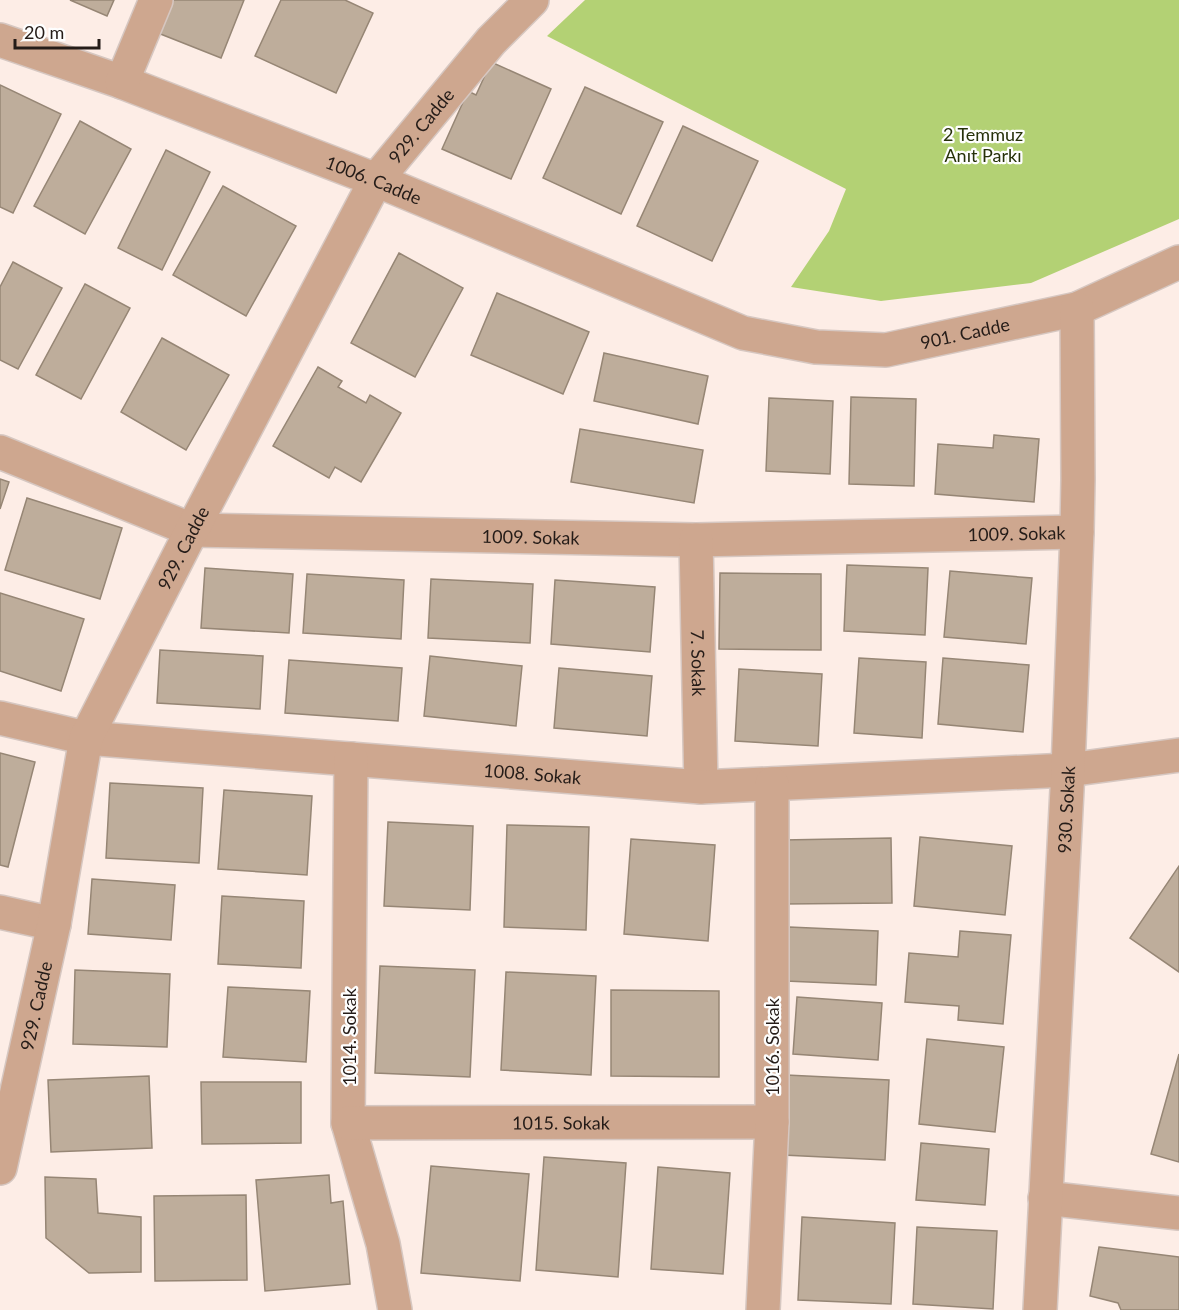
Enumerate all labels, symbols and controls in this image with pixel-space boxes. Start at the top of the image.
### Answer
scale bar [15,12,99,50]
text: 20 m [24,21,64,43]
street label: 929. Cadde [383,84,458,168]
park label: 2 Temmuz Anıt Parkı [943,123,1023,166]
street label: 1006. Cadde [323,151,425,209]
street label: 901. Cadde [918,313,1012,353]
street label: 929. Cadde [152,502,214,593]
street label: 1009. Sokak [967,521,1067,545]
street label: 1009. Sokak [482,525,581,549]
street label: 7. Sokak [687,630,710,697]
street label: 1008. Sokak [483,759,583,788]
street label: 930. Sokak [1053,765,1079,854]
street label: 929. Cadde [15,959,56,1053]
street label: 1014. Sokak [338,987,360,1086]
street label: 1016. Sokak [761,997,783,1096]
street label: 1015. Sokak [512,1111,611,1134]

